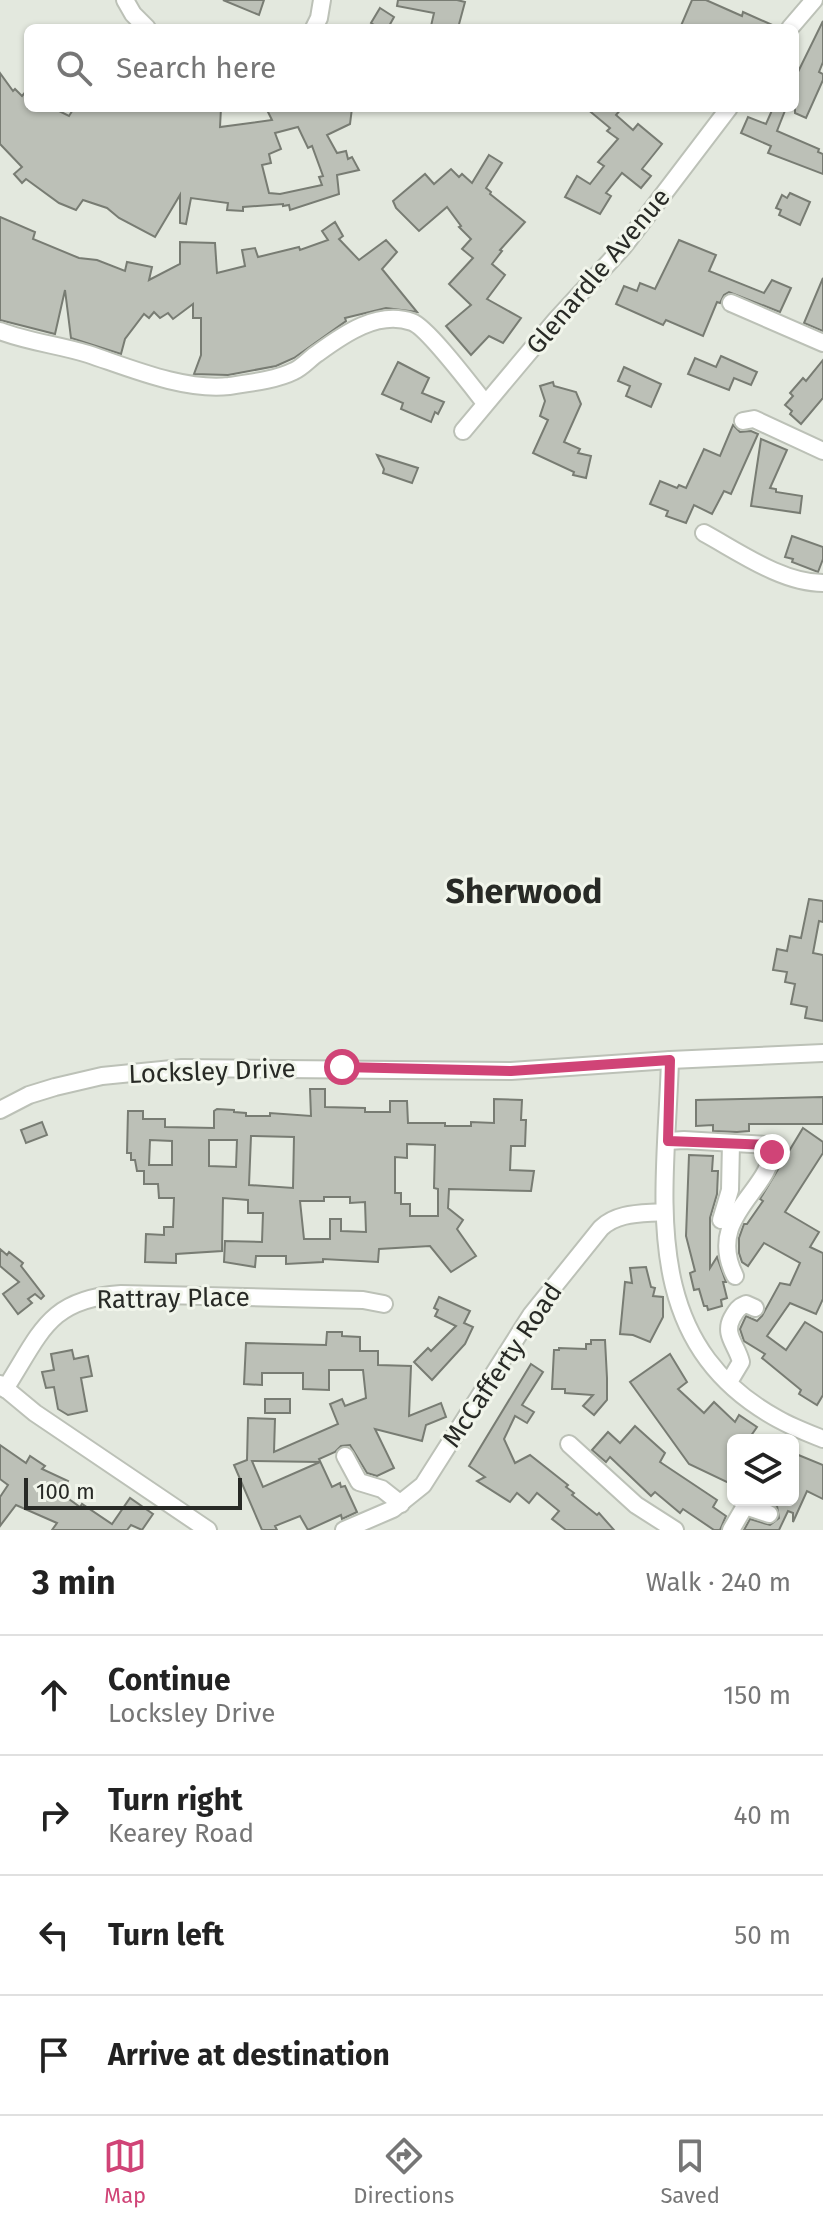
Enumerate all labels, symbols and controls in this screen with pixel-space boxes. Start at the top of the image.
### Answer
search box [24,24,799,112]
icon: search [52,46,96,90]
text: Search here [116,50,276,86]
street label: Glenardle Avenue [520,182,677,361]
district label: Sherwood [445,871,603,912]
route start [324,1049,360,1085]
street label: Locksley Drive [128,1053,296,1090]
route end [754,1134,790,1170]
street label: McCafferty Road [436,1277,569,1453]
street label: Rattray Place [96,1282,250,1315]
map controls [727,1434,799,1506]
button: layers [727,1434,799,1506]
scale bar [24,1474,242,1510]
text: 100 m [36,1478,95,1505]
text: 3 min [32,1562,116,1603]
text: Walk · 240 m [646,1567,791,1598]
text: Continue [108,1662,231,1698]
icon: ahead [32,1673,76,1717]
text: 150 m [723,1680,791,1711]
text: Locksley Drive [108,1698,275,1729]
text: Turn right [108,1782,243,1818]
icon: right [32,1793,76,1837]
text: 40 m [733,1800,791,1831]
text: Kearey Road [108,1818,254,1849]
icon: left [32,1913,76,1957]
text: Turn left [108,1917,224,1953]
text: 50 m [734,1920,791,1951]
icon: arrive [32,2033,76,2077]
text: Arrive at destination [108,2037,390,2073]
tab: Map [103,2134,147,2209]
tab: Directions [353,2134,454,2209]
tab: Saved [660,2134,720,2209]

